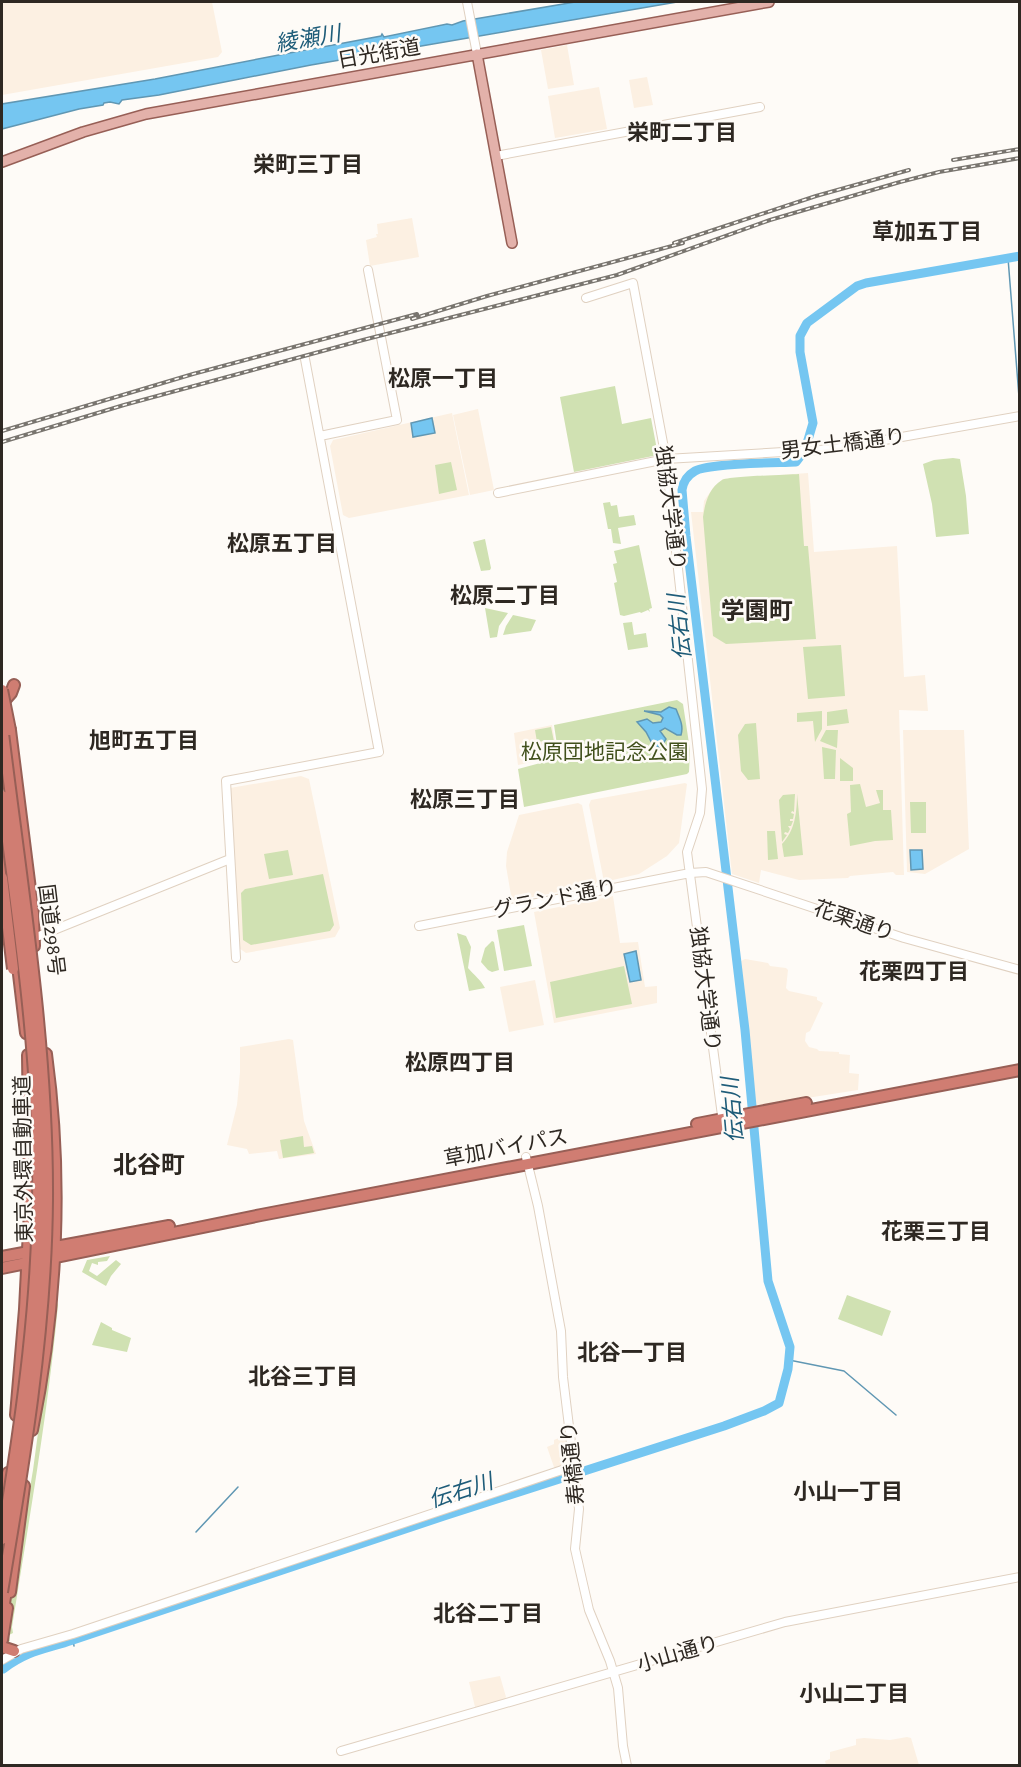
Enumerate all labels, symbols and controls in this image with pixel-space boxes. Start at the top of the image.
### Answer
water label: 綾瀬川 [273,21,344,56]
street label: 日光街道 [336,35,422,72]
district label: 栄町二丁目 [627,121,737,144]
district label: 栄町三丁目 [253,153,363,176]
district label: 草加五丁目 [872,220,982,243]
district label: 松原一丁目 [388,367,498,390]
street label: 男女土橋通り [779,425,907,462]
street label: 独協大学通り [652,444,689,572]
district label: 松原五丁目 [227,532,337,555]
district label: 松原二丁目 [450,584,560,607]
water label: 伝右川 [664,591,694,661]
district label: 学園町 [721,598,793,624]
district label: 旭町五丁目 [89,729,199,752]
park label: 松原団地記念公園 [521,741,689,763]
district label: 松原三丁目 [410,788,520,811]
street label: グランド通り [491,876,619,921]
street label: 国道298号 [35,883,68,977]
street label: 花栗通り [811,896,897,945]
street label: 独協大学通り [687,925,724,1053]
district label: 花栗四丁目 [859,960,969,983]
district label: 松原四丁目 [405,1051,515,1074]
water label: 伝右川 [718,1074,747,1144]
street label: 東京外環自動車道 [11,1075,36,1243]
street label: 草加バイパス [442,1125,570,1170]
district label: 北谷町 [113,1152,185,1178]
district label: 花栗三丁目 [881,1220,991,1243]
district label: 北谷一丁目 [577,1341,687,1364]
district label: 北谷三丁目 [248,1365,358,1388]
street label: 寿橋通り [557,1420,588,1506]
water label: 伝右川 [426,1469,498,1512]
district label: 小山一丁目 [793,1480,903,1503]
district label: 北谷二丁目 [433,1602,543,1625]
street label: 小山通り [634,1631,721,1676]
district label: 小山二丁目 [799,1682,909,1705]

